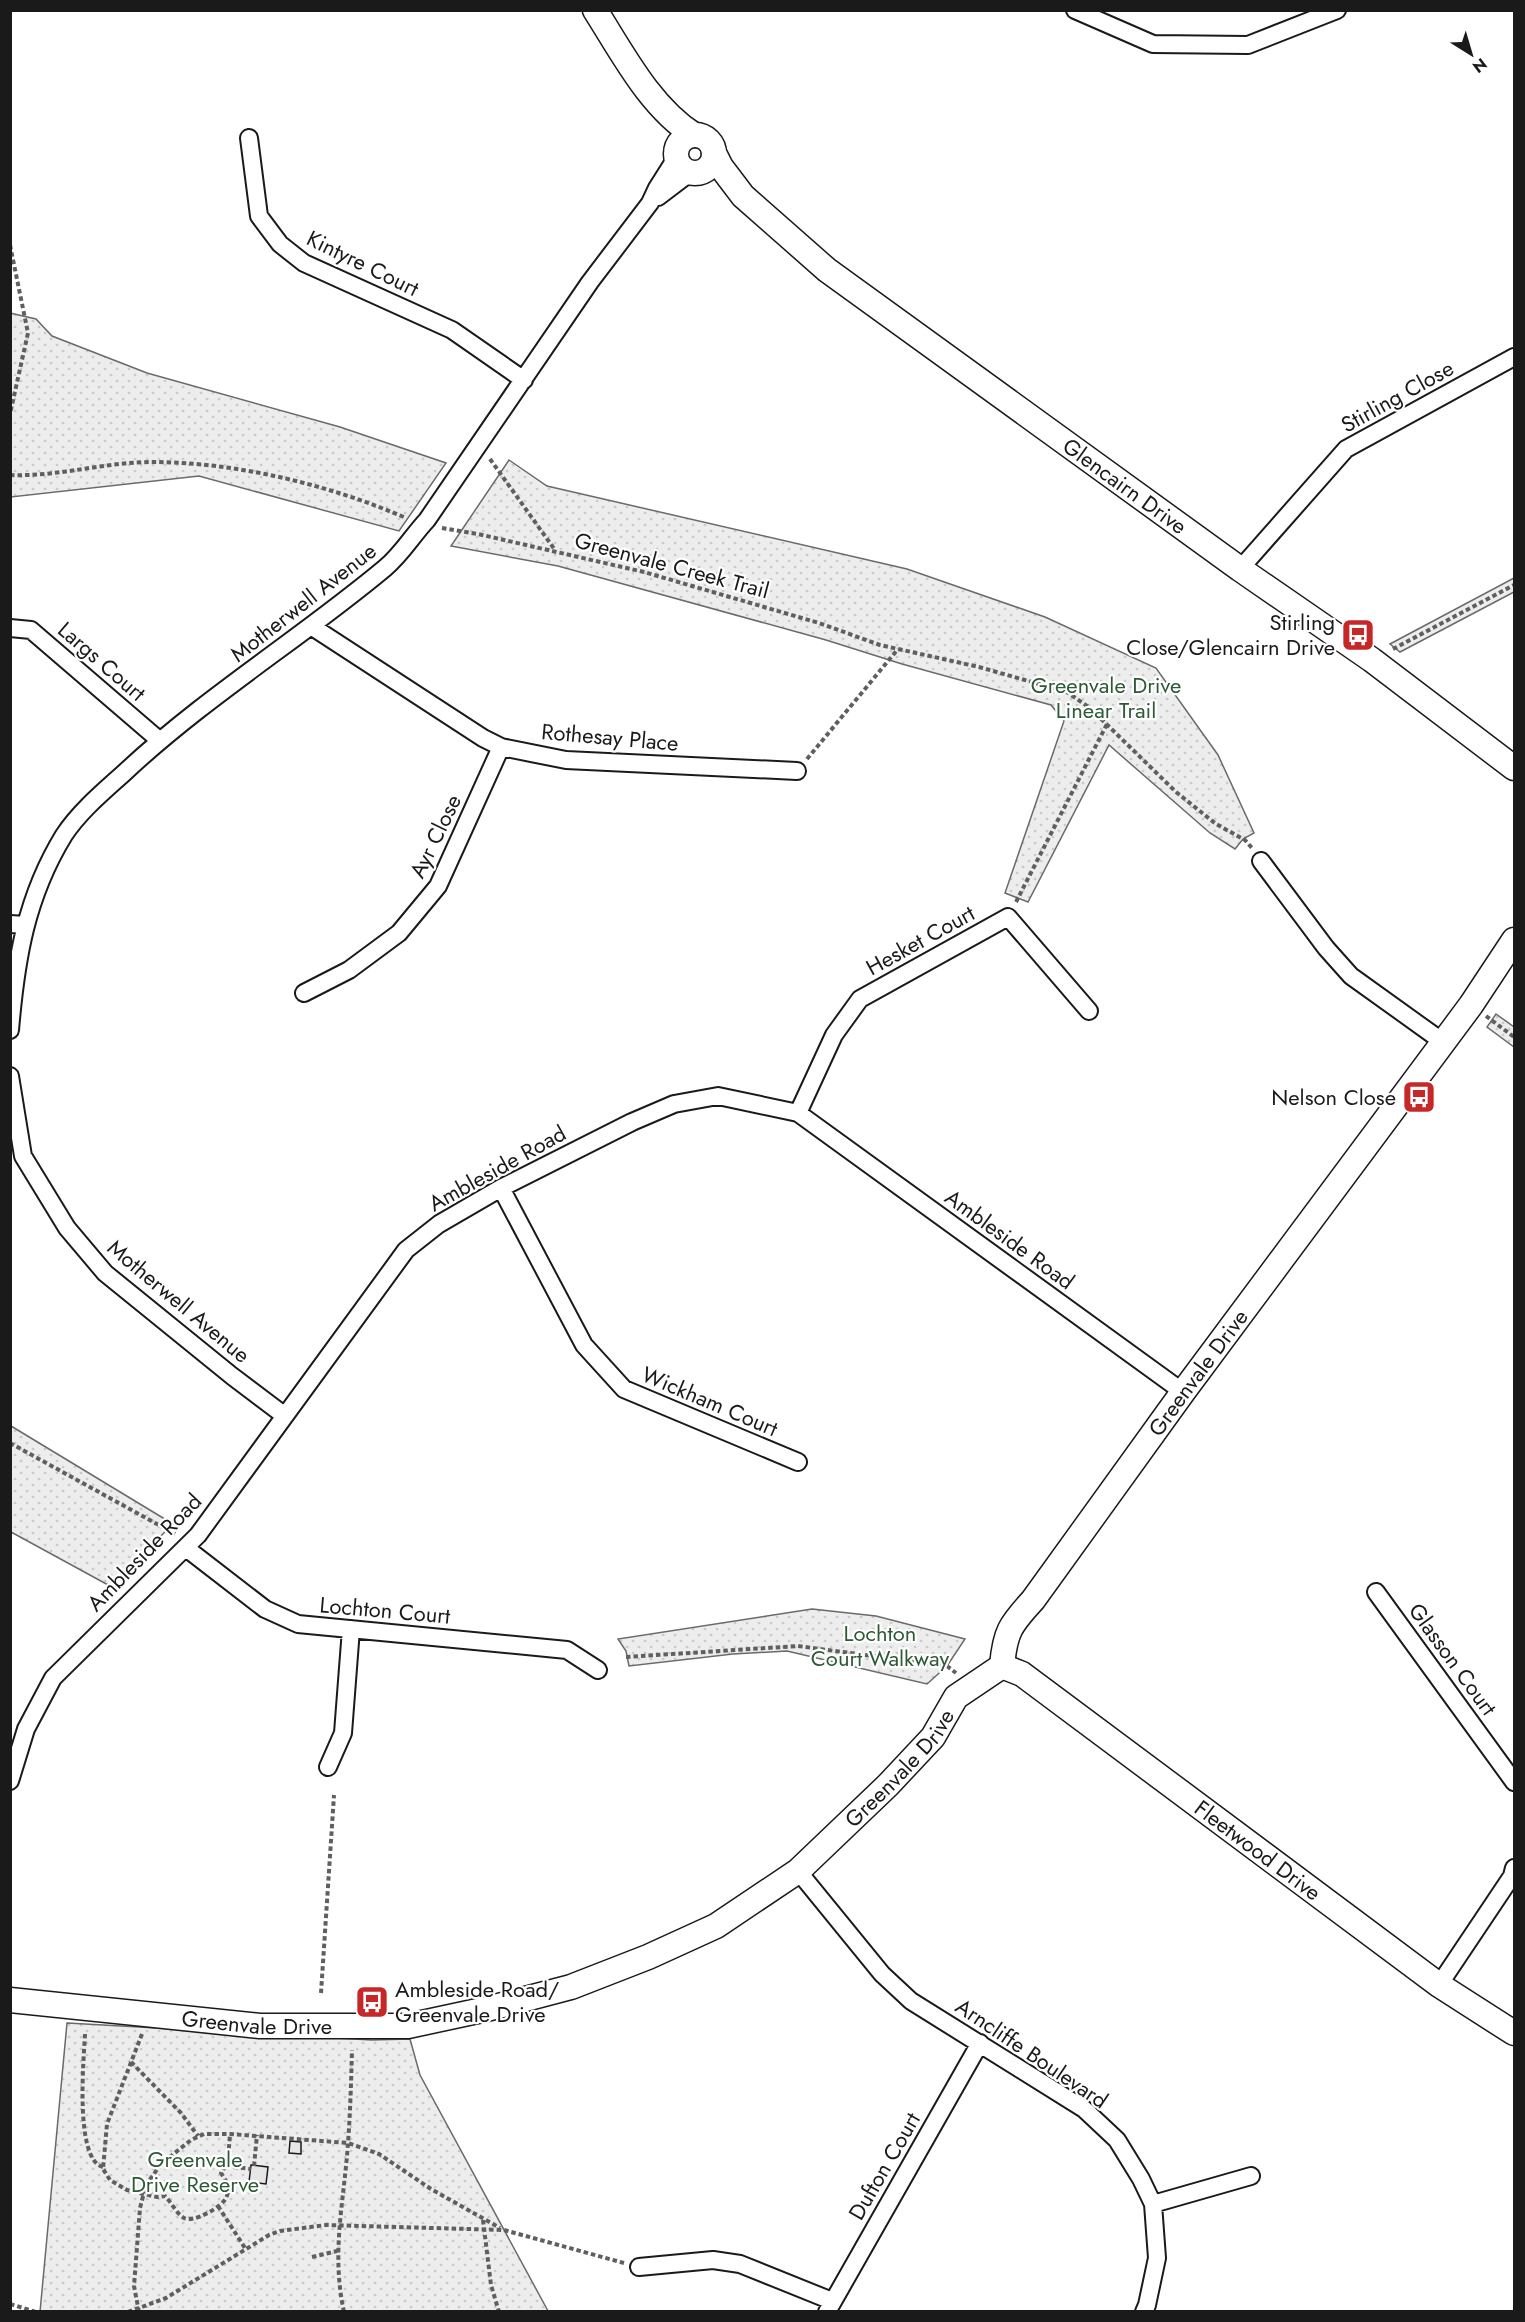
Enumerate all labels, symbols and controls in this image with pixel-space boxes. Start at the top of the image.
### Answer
north arrow [1441,24,1501,84]
text: N [1468,53,1492,79]
street label: Kintyre Court [301,222,425,304]
street label: Stirling Close [1335,352,1459,440]
street label: Glencairn Drive [1056,430,1194,542]
street label: Greenvale Creek Trail [571,524,773,606]
street label: Motherwell Avenue [223,535,383,669]
place label: Stirling Close/Glencairn Drive [1126,606,1335,663]
street label: Largs Court [51,614,153,709]
bus stop icon: Stirling Close/Glencairn Drive [1340,617,1376,653]
park label: Greenvale Drive Linear Trail [1031,669,1181,726]
street label: Rothesay Place [540,715,680,759]
street label: Ayr Close [401,789,469,883]
street label: Hesket Court [860,897,981,983]
bus stop icon: Nelson Close [1401,1079,1437,1115]
place label: Nelson Close [1271,1081,1396,1113]
street label: Ambleside Road [422,1117,572,1219]
street label: Ambleside Road [939,1181,1081,1297]
street label: Motherwell Avenue [101,1232,257,1370]
street label: Greenvale Drive [1140,1302,1255,1443]
street label: Wickham Court [637,1358,784,1444]
street label: Ambleside Road [79,1486,209,1618]
street label: Lochton Court [318,1588,452,1632]
street label: Glasson Court [1401,1596,1505,1722]
park label: Lochton Court Walkway [811,1617,950,1674]
street label: Greenvale Drive [837,1703,962,1835]
street label: Fleetwood Drive [1188,1792,1328,1908]
place label: Ambleside Road/ Greenvale Drive [395,1973,559,2030]
bus stop icon: Ambleside Road/ Greenvale Drive [354,1984,390,2020]
street label: Arncliffe Boulevard [949,1990,1115,2116]
street label: Greenvale Drive [180,2002,332,2042]
street label: Dufton Court [840,2106,928,2226]
park label: Greenvale Drive Reserve [131,2143,259,2200]

